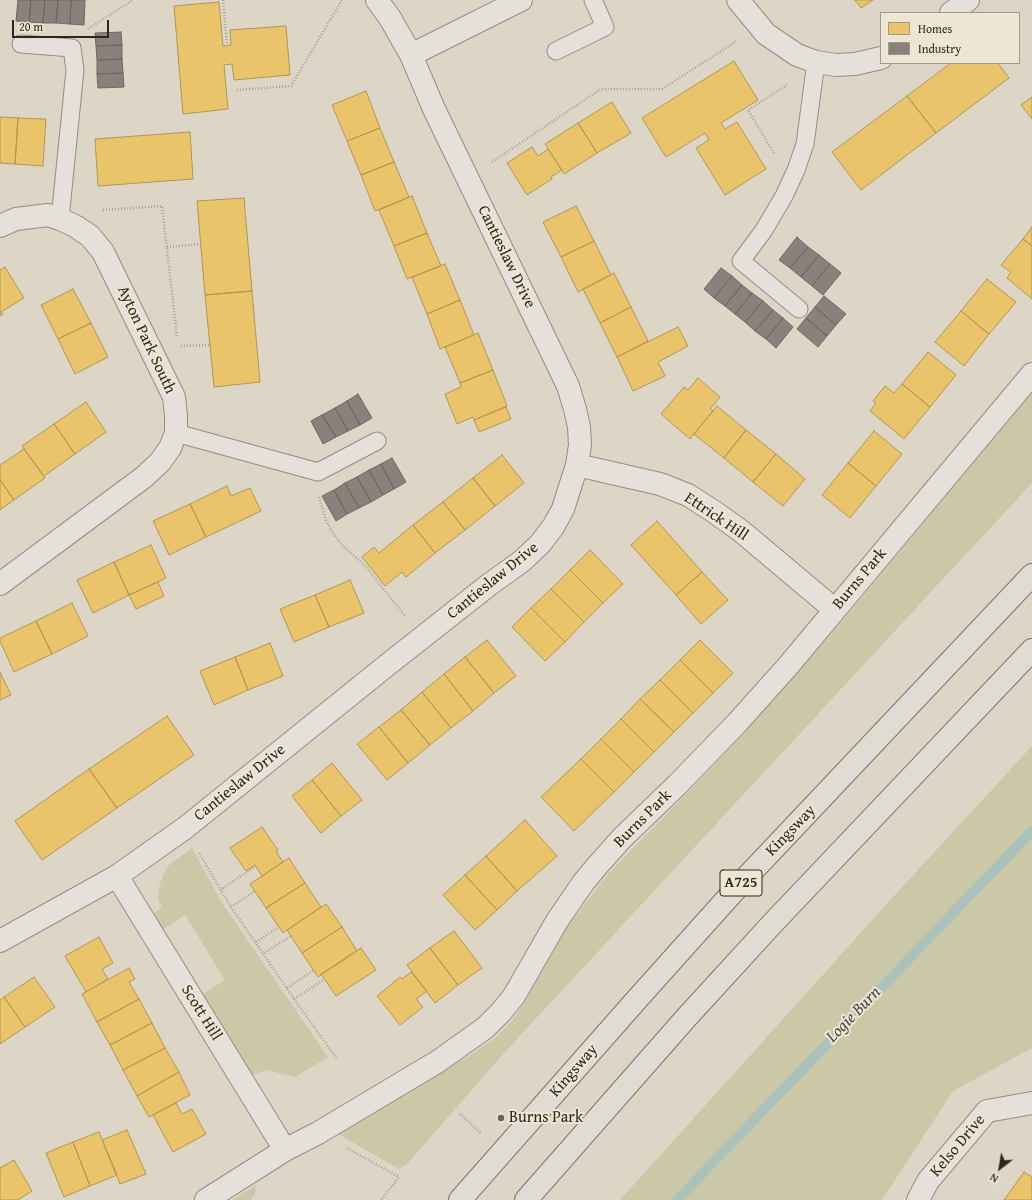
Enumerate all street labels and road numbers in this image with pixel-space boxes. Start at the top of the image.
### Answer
street label: Cantieslaw Drive [473,203,539,311]
street label: Ayton Park South [113,283,179,397]
street label: Ettrick Hill [680,489,752,545]
street label: Cantieslaw Drive [444,538,542,624]
street label: Burns Park [829,544,891,614]
street label: Cantieslaw Drive [191,740,289,826]
street label: Burns Park [610,786,676,852]
street label: Kingsway [762,801,820,861]
road number: A725 [720,870,762,896]
street label: Scott Hill [176,982,226,1044]
street label: Kingsway [546,1041,602,1101]
street label: Kelso Drive [926,1111,990,1181]

